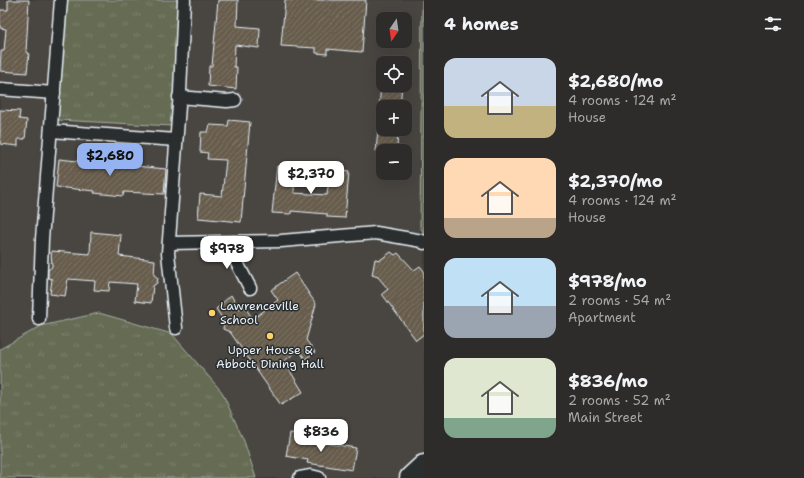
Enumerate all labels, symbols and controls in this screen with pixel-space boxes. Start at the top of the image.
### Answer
north arrow [376,12,412,48]
map controls [376,12,412,180]
text: 4 homes [444,13,519,35]
icon: filters [762,13,784,35]
button: locate [376,56,412,92]
text: $2,680/mo [568,70,663,92]
icon: home [476,74,524,122]
text: 4 rooms · 124 m² [568,92,677,109]
button: + [376,100,412,136]
text: House [568,109,606,126]
pin: $2,680 [77,143,143,177]
button: − [376,144,412,180]
text: $2,680 [86,147,134,164]
pin: $2,370 [278,161,344,195]
text: $2,370 [287,165,335,182]
text: $2,370/mo [568,170,663,192]
icon: home [476,174,524,222]
text: 4 rooms · 124 m² [568,192,677,209]
text: House [568,209,606,226]
pin: $978 [203,236,251,270]
text: $978 [209,240,245,257]
text: $978/mo [568,270,647,292]
icon: home [476,274,524,322]
text: 2 rooms · 54 m² [568,292,671,309]
place label: Lawrenceville School [220,298,299,328]
marker: Lawrenceville School [207,308,217,318]
text: Apartment [568,309,636,326]
marker: Upper House & Abbott Dining Hall [265,331,275,341]
place label: Upper House & Abbott Dining Hall [216,342,324,372]
text: $836/mo [568,370,648,392]
icon: home [476,374,524,422]
text: 2 rooms · 52 m² [568,392,671,409]
text: Main Street [568,409,643,426]
pin: $836 [297,419,345,453]
text: $836 [303,423,339,440]

